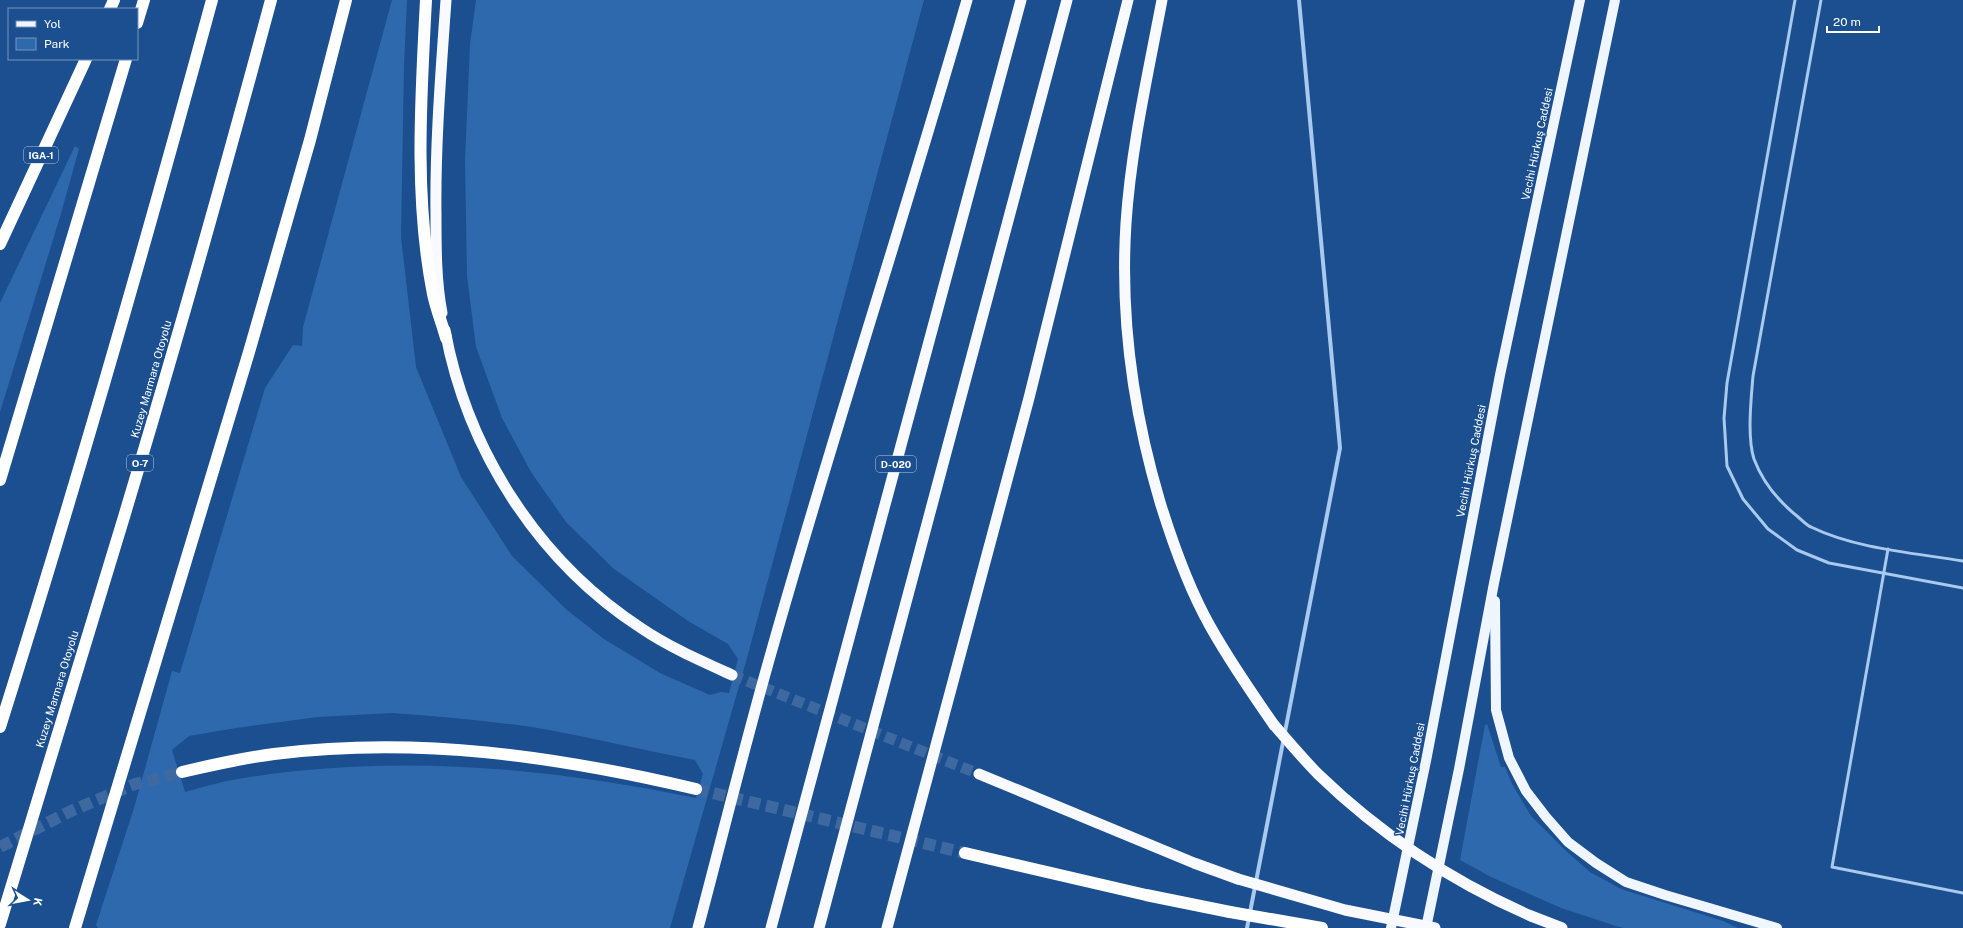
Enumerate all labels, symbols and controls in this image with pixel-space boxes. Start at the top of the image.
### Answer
legend [8,8,138,60]
scale bar [1827,8,1879,34]
text: 20 m [1833,15,1861,29]
text: Yol [44,17,61,31]
text: Park [44,37,70,51]
street label: Vecihi Hürkuş Caddesi [1519,87,1556,202]
road number: IGA-1 [24,147,58,163]
street label: Kuzey Marmara Otoyolu [128,319,174,439]
street label: Vecihi Hürkuş Caddesi [1454,404,1489,519]
road number: O-7 [127,455,153,471]
road number: D-020 [876,456,916,472]
street label: Kuzey Marmara Otoyolu [33,629,81,749]
street label: Vecihi Hürkuş Caddesi [1393,722,1428,837]
north arrow [8,880,48,920]
text: K [31,897,44,907]

